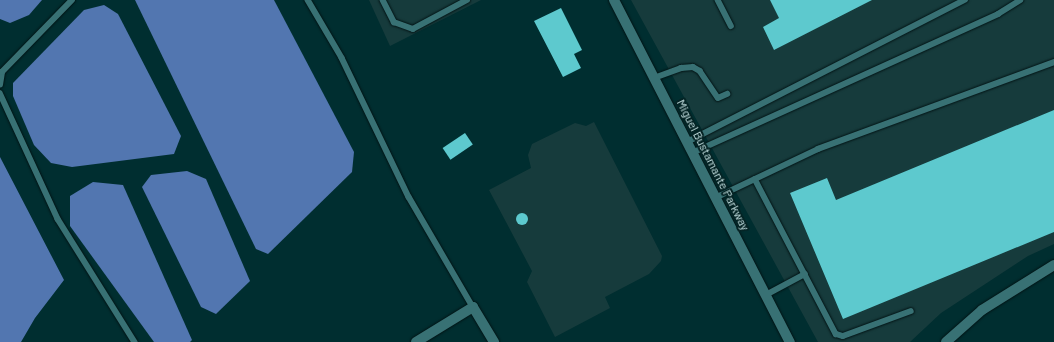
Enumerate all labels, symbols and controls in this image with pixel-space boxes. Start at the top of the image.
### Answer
street label: Miguel Bustamante Parkway [674,97,752,233]

